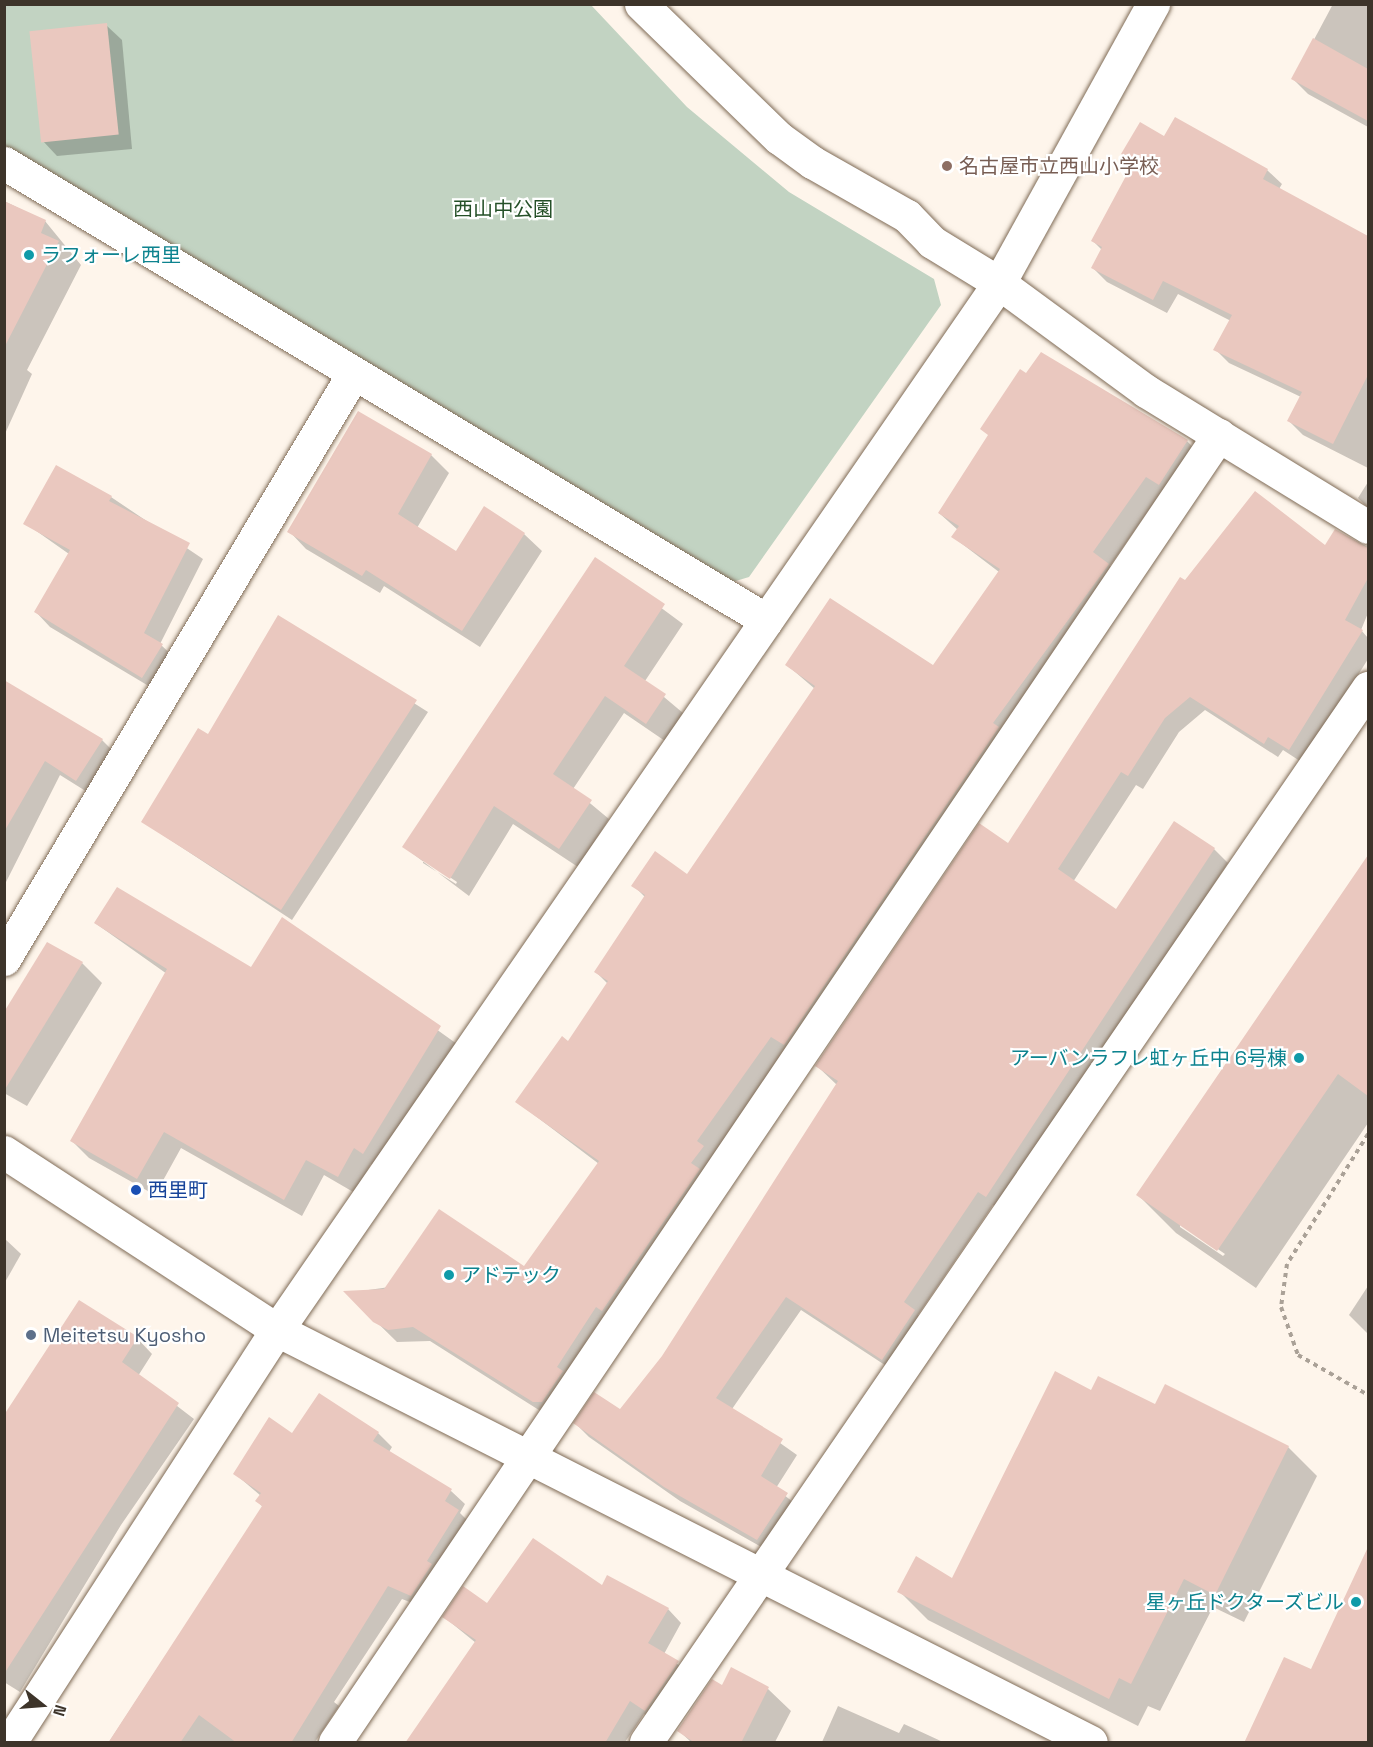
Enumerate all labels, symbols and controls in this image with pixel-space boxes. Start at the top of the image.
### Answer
place label: 名古屋市立西山小学校 [959,154,1159,178]
marker: 名古屋市立西山小学校 [940,159,954,173]
park label: 西山中公園 [453,197,553,221]
place label: ラフォーレ西里 [41,243,181,267]
marker: ラフォーレ西里 [22,248,36,262]
place label: アーバンラフレ虹ヶ丘中 6号棟 [1011,1046,1287,1070]
marker: アーバンラフレ虹ヶ丘中 6号棟 [1292,1051,1306,1065]
place label: 西里町 [148,1178,208,1202]
marker: 西里町 [129,1183,143,1197]
place label: アドテック [461,1263,561,1287]
marker: アドテック [442,1268,456,1282]
place label: Meitetsu Kyosho [43,1323,206,1347]
marker: Meitetsu Kyosho [24,1328,38,1342]
place label: 星ヶ丘ドクターズビル [1144,1590,1344,1614]
marker: 星ヶ丘ドクターズビル [1349,1595,1363,1609]
north arrow [12,1675,72,1735]
text: N [48,1702,71,1719]

